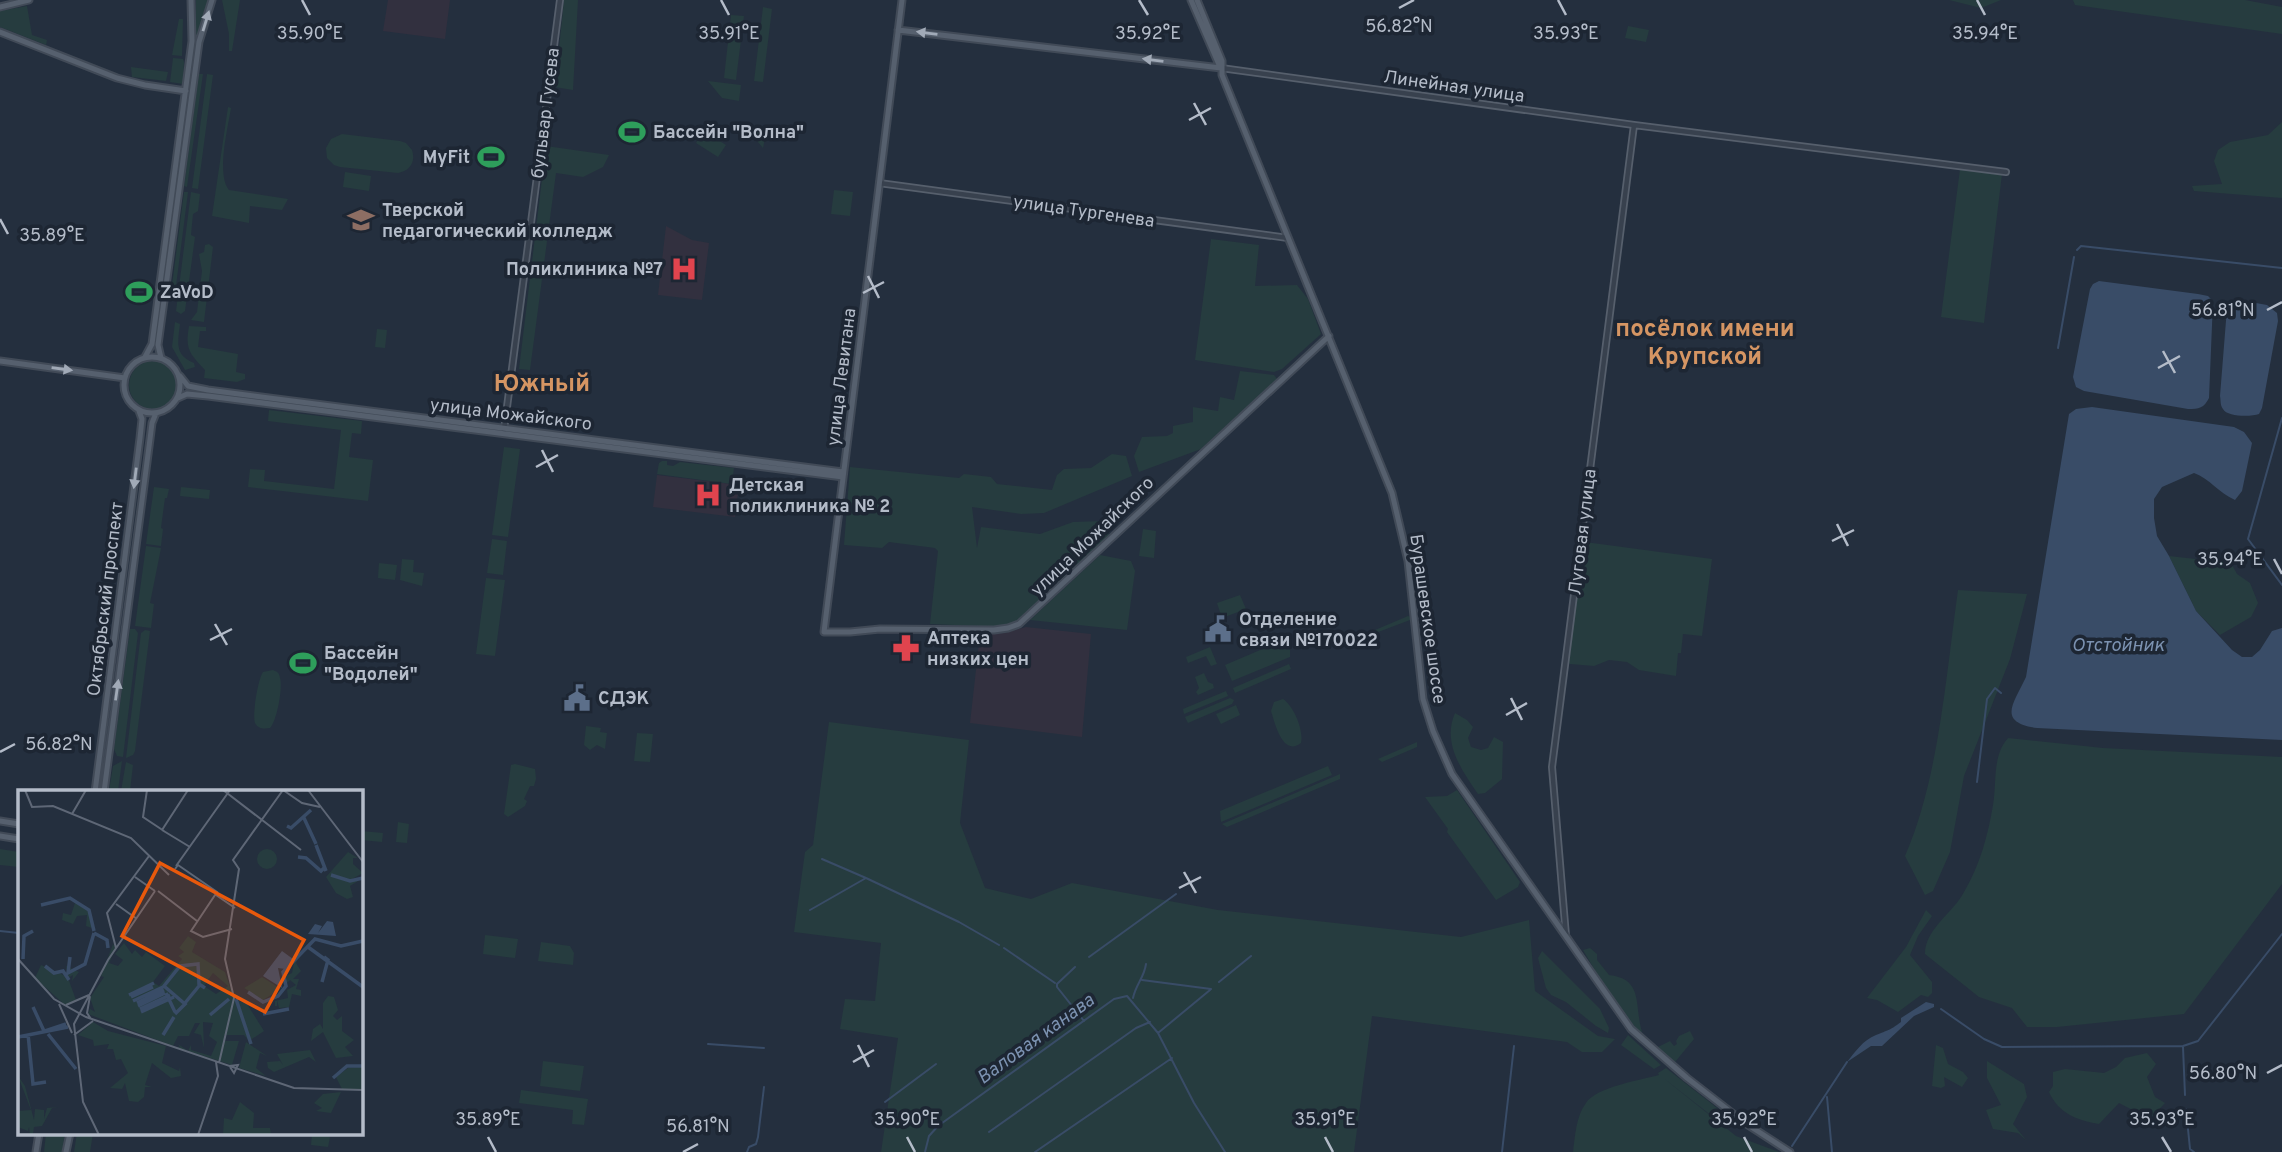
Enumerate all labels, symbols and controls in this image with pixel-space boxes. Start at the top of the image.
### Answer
one-way arrow [201,10,211,31]
text: 56.82°N [1365,16,1433,39]
text: 35.90°E [277,23,343,46]
text: 35.91°E [698,23,760,46]
text: 35.92°E [1115,23,1181,46]
text: 35.93°E [1533,23,1599,46]
text: 35.94°E [1952,23,2018,46]
one-way arrow [916,27,938,38]
street label: бульвар Гусева [527,47,566,180]
one-way arrow [1142,54,1164,65]
street label: Линейная улица [1382,66,1526,109]
sports icon: Бассейн "Волна" [617,117,647,147]
place label: Бассейн "Волна" [653,122,804,145]
sports icon: MyFit [476,142,506,172]
place label: MyFit [423,147,470,170]
street label: улица Тургенева [1012,191,1156,234]
place label: Тверской педагогический колледж [382,200,613,244]
school or university icon: Тверской педагогический колледж [346,205,376,235]
text: 35.89°E [19,225,85,248]
hospital icon: Поликлиника №7 [669,254,699,284]
place label: Поликлиника №7 [506,259,663,282]
sports icon: ZaVoD [124,277,154,307]
place label: ZaVoD [160,282,214,305]
text: 56.81°N [2191,300,2255,323]
street label: улица Левитана [823,307,862,447]
district label: посёлок имени Крупской [1615,315,1795,373]
one-way arrow [52,364,74,375]
district label: Южный [494,370,590,400]
street label: улица Можайского [428,394,593,437]
one-way arrow [130,467,141,489]
street label: Луговая улица [1564,468,1603,597]
street label: улица Можайского [1026,472,1160,602]
place label: Детская поликлиника № 2 [729,475,890,519]
hospital icon: Детская поликлиника № 2 [693,480,723,510]
street label: Октябрьский проспект [83,501,130,698]
street label: Бурашевское шоссе [1403,533,1450,706]
text: 35.94°E [2197,549,2263,572]
place label: Отделение связи №170022 [1239,609,1378,653]
public building icon: Отделение связи №170022 [1203,614,1233,644]
place label: Аптека низких цен [927,628,1029,672]
pharmacy icon: Аптека низких цен [891,633,921,663]
water label: Отстойник [2071,634,2166,658]
place label: Бассейн "Водолей" [324,643,418,687]
sports icon: Бассейн "Водолей" [288,648,318,678]
one-way arrow [112,679,123,701]
public building icon: СДЭК [562,683,592,713]
place label: СДЭК [598,688,650,711]
text: 56.82°N [25,734,93,757]
inset map [18,790,362,1134]
water label: Валовая канава [973,989,1100,1090]
text: 56.80°N [2189,1063,2257,1086]
text: 35.89°E [455,1109,521,1132]
text: 35.90°E [874,1109,940,1132]
text: 35.91°E [1294,1109,1356,1132]
text: 35.92°E [1711,1109,1777,1132]
text: 35.93°E [2129,1109,2195,1132]
text: 56.81°N [666,1116,730,1139]

